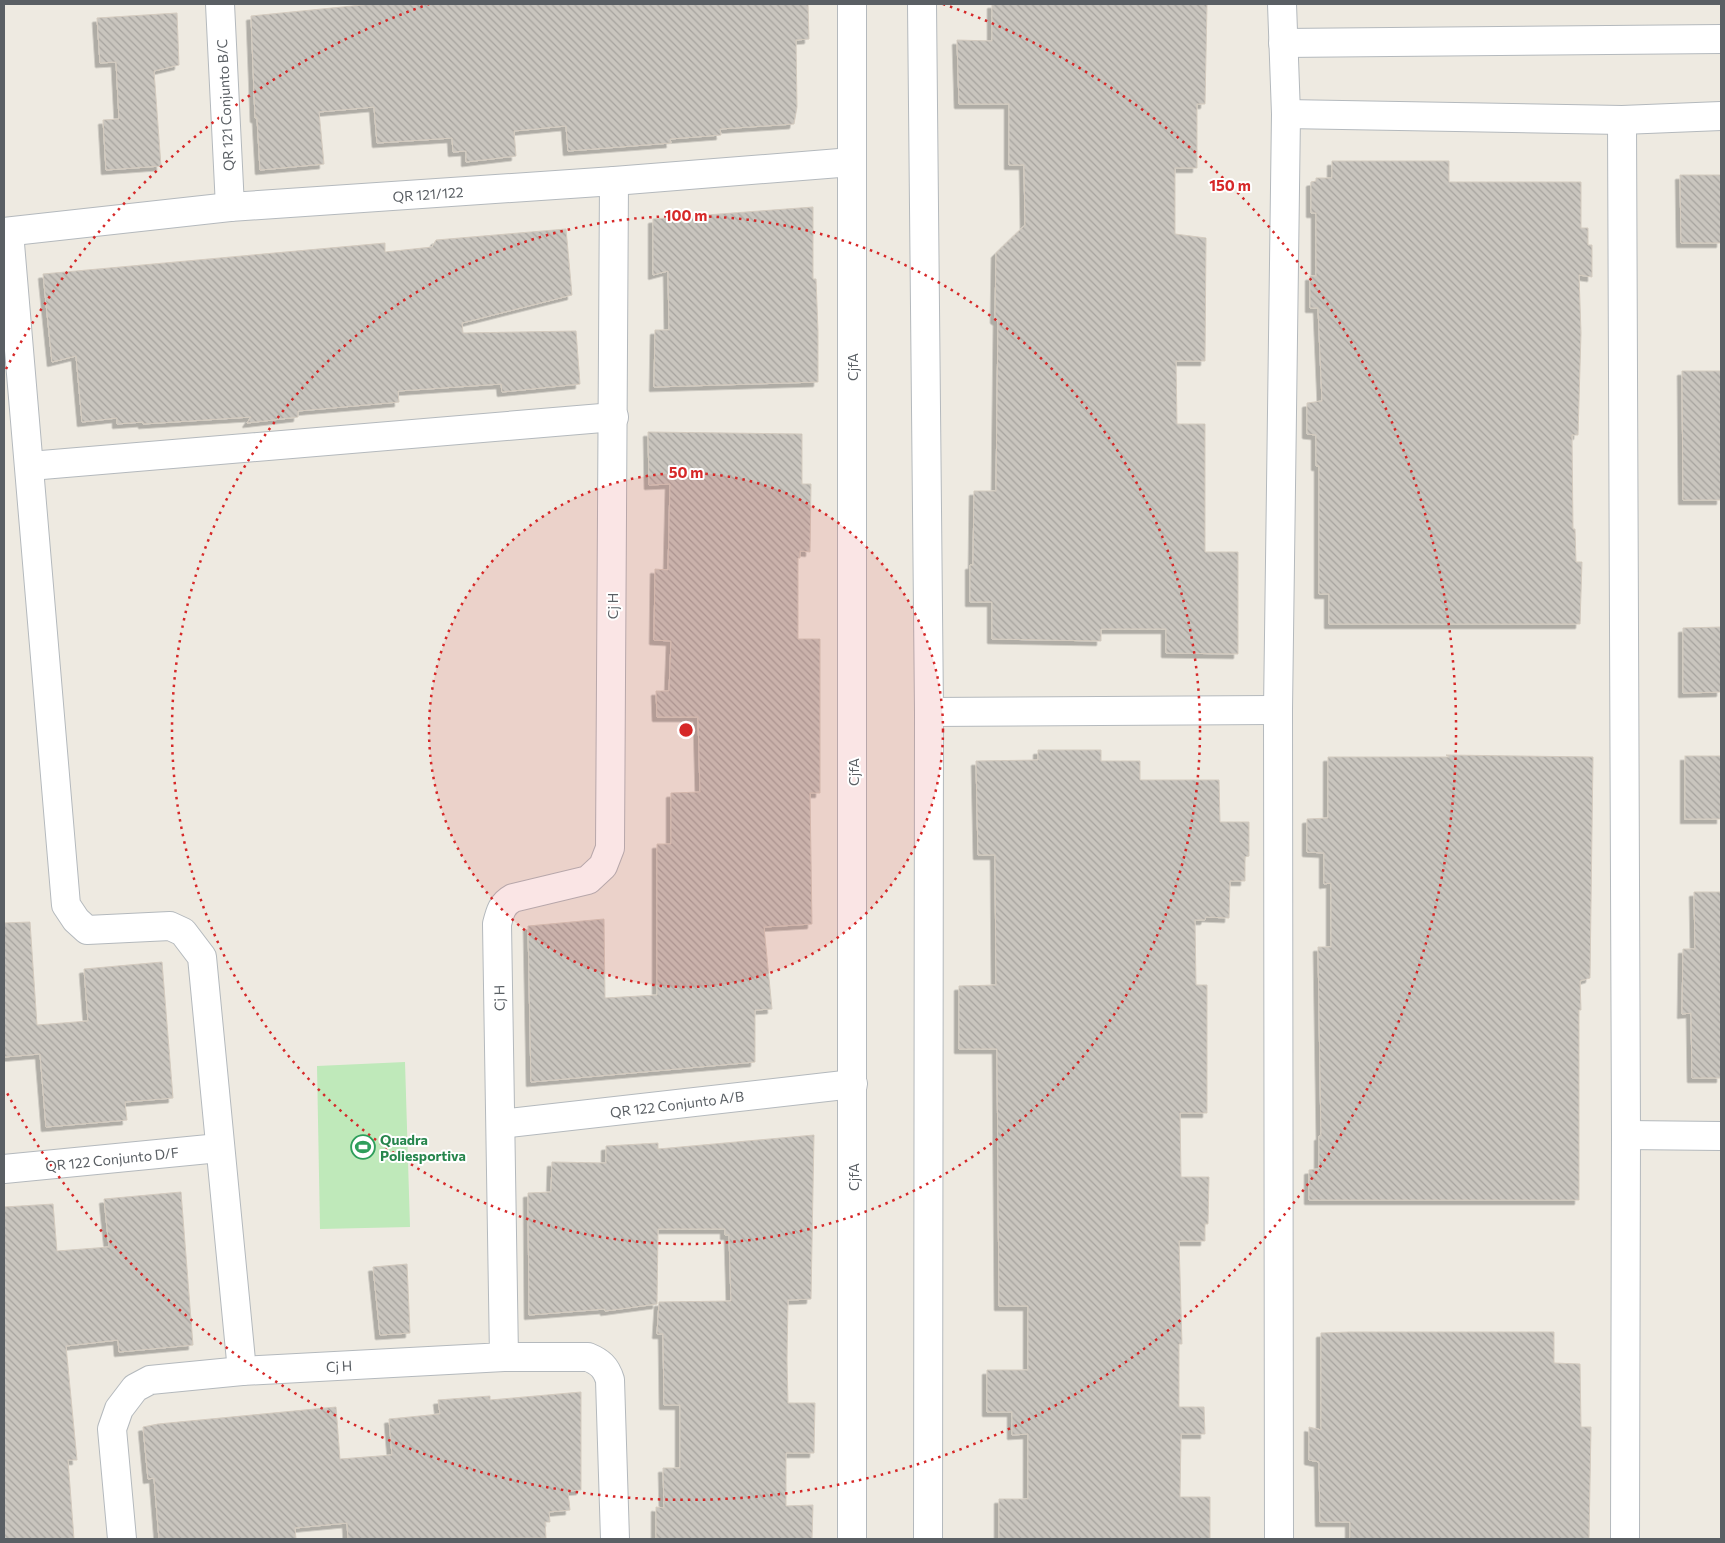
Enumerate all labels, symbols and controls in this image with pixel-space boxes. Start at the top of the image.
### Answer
street label: QR 121 Conjunto B/C [213,38,237,172]
text: 150 m [1209,176,1251,194]
street label: QR 121/122 [392,183,464,205]
text: 100 m [665,206,707,224]
street label: CjfA [844,353,861,381]
text: 50 m [669,463,703,481]
street label: Cj H [604,593,621,619]
centre of rings [677,721,695,739]
street label: CjfA [845,758,862,786]
street label: Cj H [490,985,508,1011]
street label: QR 122 Conjunto A/B [609,1087,745,1121]
place label: Quadra Poliesportiva [380,1131,466,1164]
sports icon: Quadra Poliesportiva [350,1134,376,1160]
street label: QR 122 Conjunto D/F [45,1144,179,1174]
street label: CjfA [845,1163,862,1191]
street label: Cj H [325,1357,353,1375]

